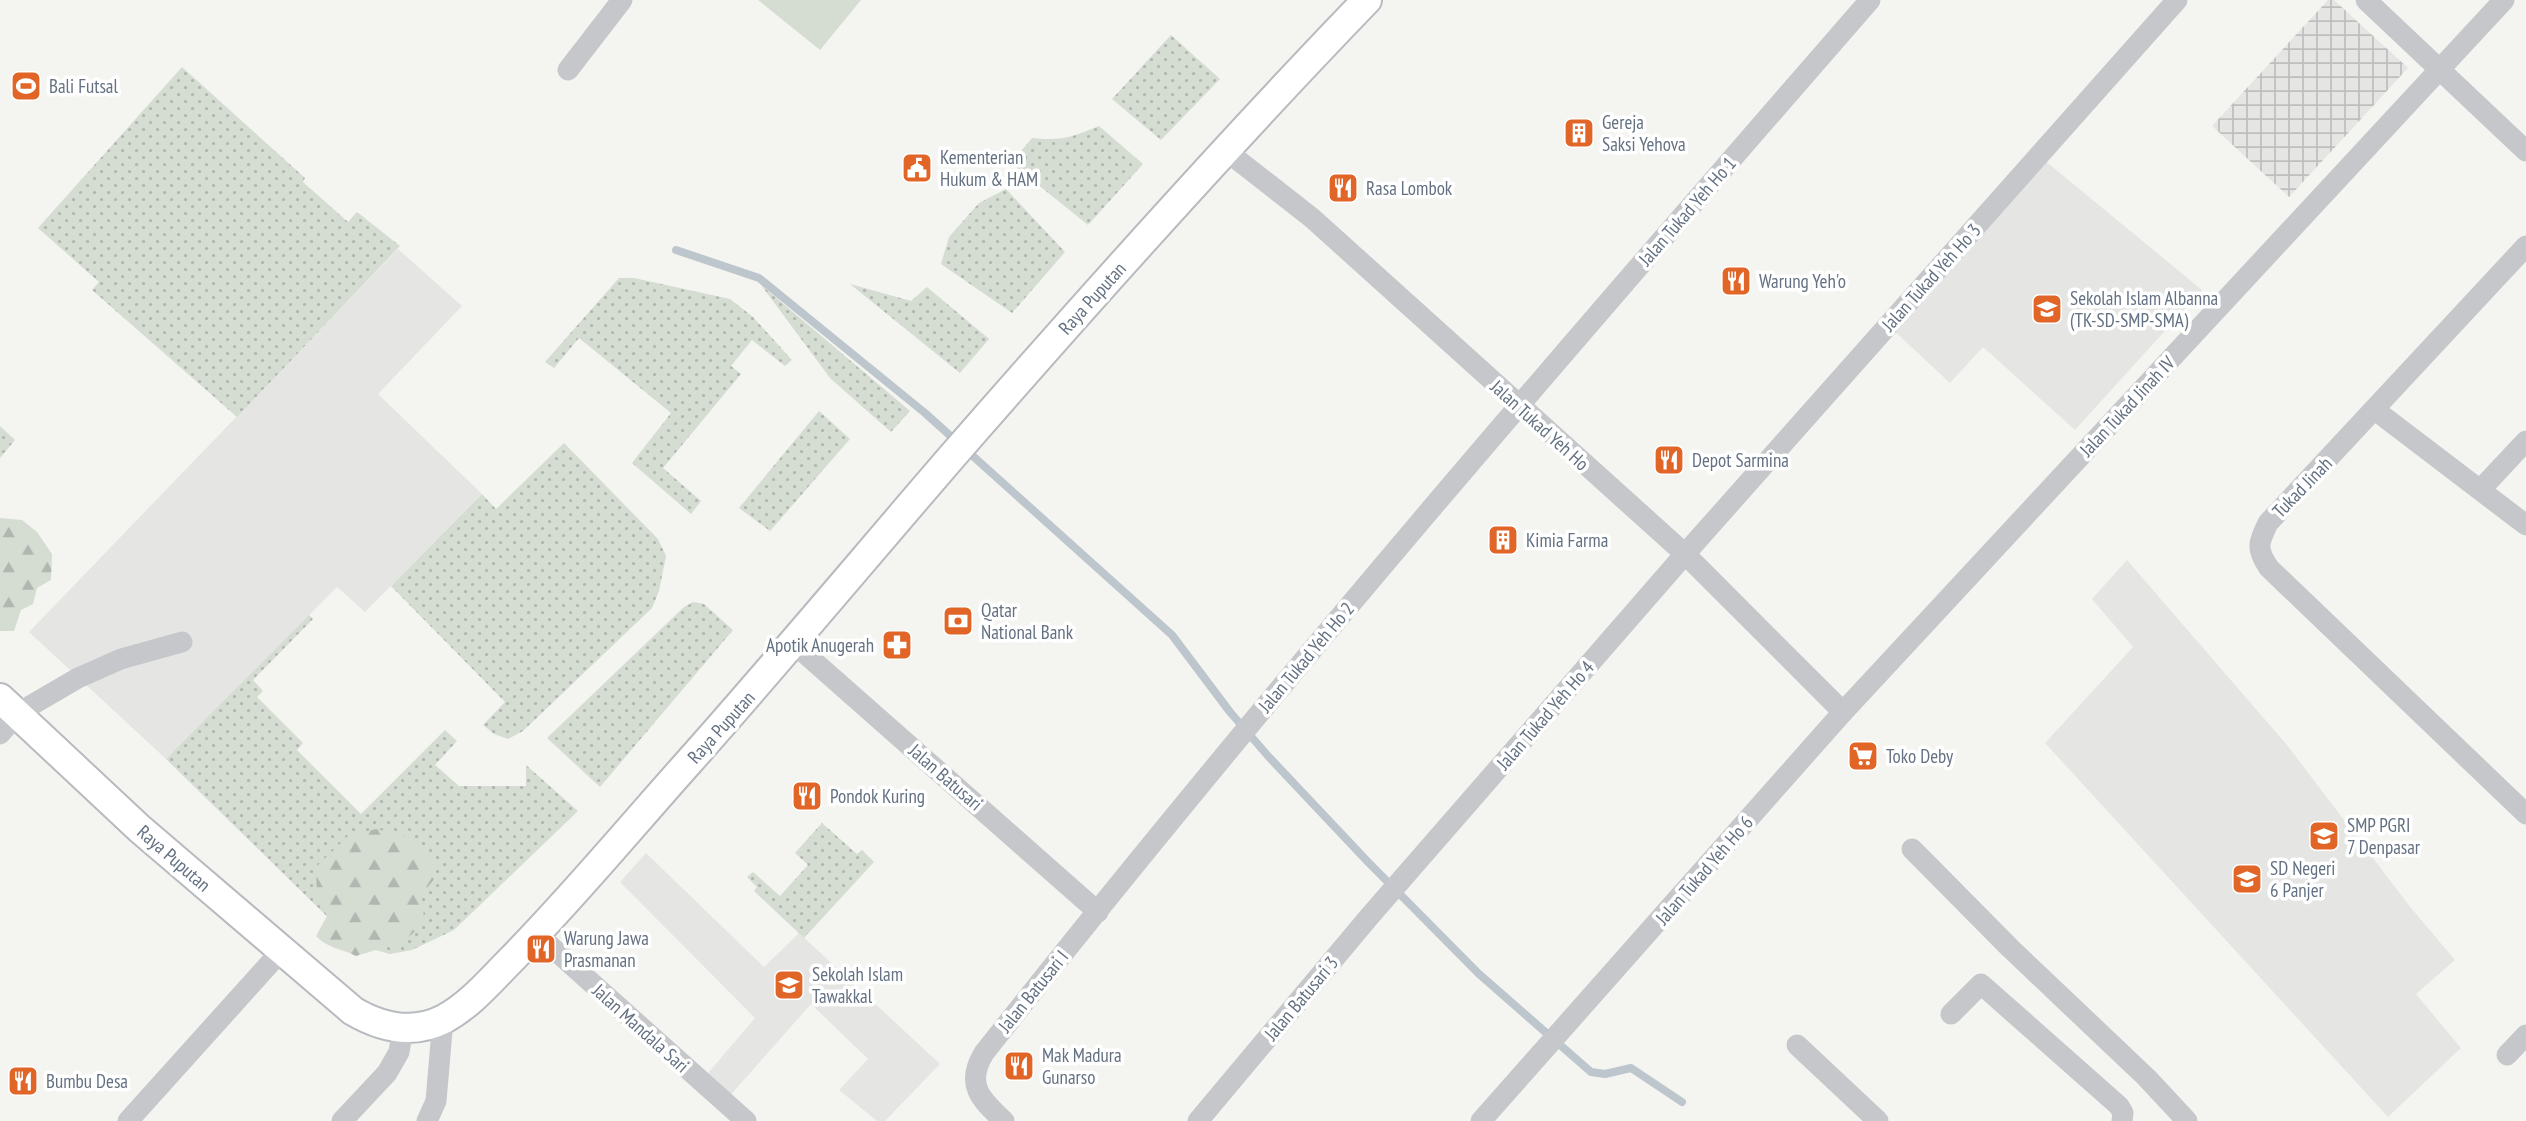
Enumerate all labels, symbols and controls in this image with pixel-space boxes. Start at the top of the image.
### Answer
sports icon: Bali Futsal [9,69,43,103]
place label: Bali Futsal [49,74,118,98]
place label: Gereja Saksi Yehova [1602,110,1686,156]
building icon: Gereja Saksi Yehova [1562,116,1596,150]
place label: Kementerian Hukum & HAM [940,145,1038,191]
public building icon: Kementerian Hukum & HAM [900,151,934,185]
street label: Jalan Tukad Yeh Ho 1 [1633,152,1741,271]
restaurant icon: Rasa Lombok [1326,171,1360,205]
place label: Rasa Lombok [1366,176,1453,200]
street label: Jalan Tukad Yeh Ho 3 [1876,218,1986,336]
street label: Raya Puputan [1053,257,1131,339]
restaurant icon: Warung Yeh'o [1719,264,1753,298]
place label: Warung Yeh'o [1759,269,1846,293]
place label: Sekolah Islam Albanna (TK-SD-SMP-SMA) [2070,286,2218,332]
school or university icon: Sekolah Islam Albanna (TK-SD-SMP-SMA) [2030,292,2064,326]
street label: Jalan Tukad Jinah IV [2074,351,2180,462]
street label: Jalan Tukad Yeh Ho [1485,374,1594,475]
restaurant icon: Depot Sarmina [1652,443,1686,477]
place label: Depot Sarmina [1692,448,1789,472]
street label: Tukad Jinah [2267,452,2337,522]
building icon: Kimia Farma [1486,523,1520,557]
place label: Kimia Farma [1526,528,1608,552]
street label: Jalan Tukad Yeh Ho 2 [1252,597,1359,718]
place label: Qatar National Bank [981,598,1074,644]
bank icon: Qatar National Bank [941,604,975,638]
pharmacy icon: Apotik Anugerah [880,628,914,662]
place label: Apotik Anugerah [766,633,874,657]
street label: Jalan Tukad Yeh Ho 4 [1491,655,1599,775]
street label: Raya Puputan [682,686,760,768]
street label: Jalan Batusari [903,738,988,816]
supermarket icon: Toko Deby [1846,739,1880,773]
place label: Toko Deby [1886,744,1954,768]
restaurant icon: Pondok Kuring [790,779,824,813]
place label: Pondok Kuring [830,784,925,808]
street label: Jalan Tukad Yeh Ho 6 [1650,811,1758,930]
place label: SMP PGRI 7 Denpasar [2347,813,2421,859]
school or university icon: SMP PGRI 7 Denpasar [2307,819,2341,853]
street label: Raya Puputan [132,820,216,896]
place label: SD Negeri 6 Panjer [2270,856,2335,902]
school or university icon: SD Negeri 6 Panjer [2230,862,2264,896]
place label: Warung Jawa Prasmanan [564,926,649,972]
restaurant icon: Warung Jawa Prasmanan [524,932,558,966]
street label: Jalan Batusari I [992,945,1073,1038]
street label: Jalan Batusari 3 [1258,951,1343,1046]
place label: Sekolah Islam Tawakkal [812,962,903,1008]
school or university icon: Sekolah Islam Tawakkal [772,968,806,1002]
street label: Jalan Mandala Sari [587,978,694,1078]
place label: Mak Madura Gunarso [1042,1043,1122,1089]
restaurant icon: Mak Madura Gunarso [1002,1049,1036,1083]
restaurant icon: Bumbu Desa [6,1064,40,1098]
place label: Bumbu Desa [46,1069,128,1093]

